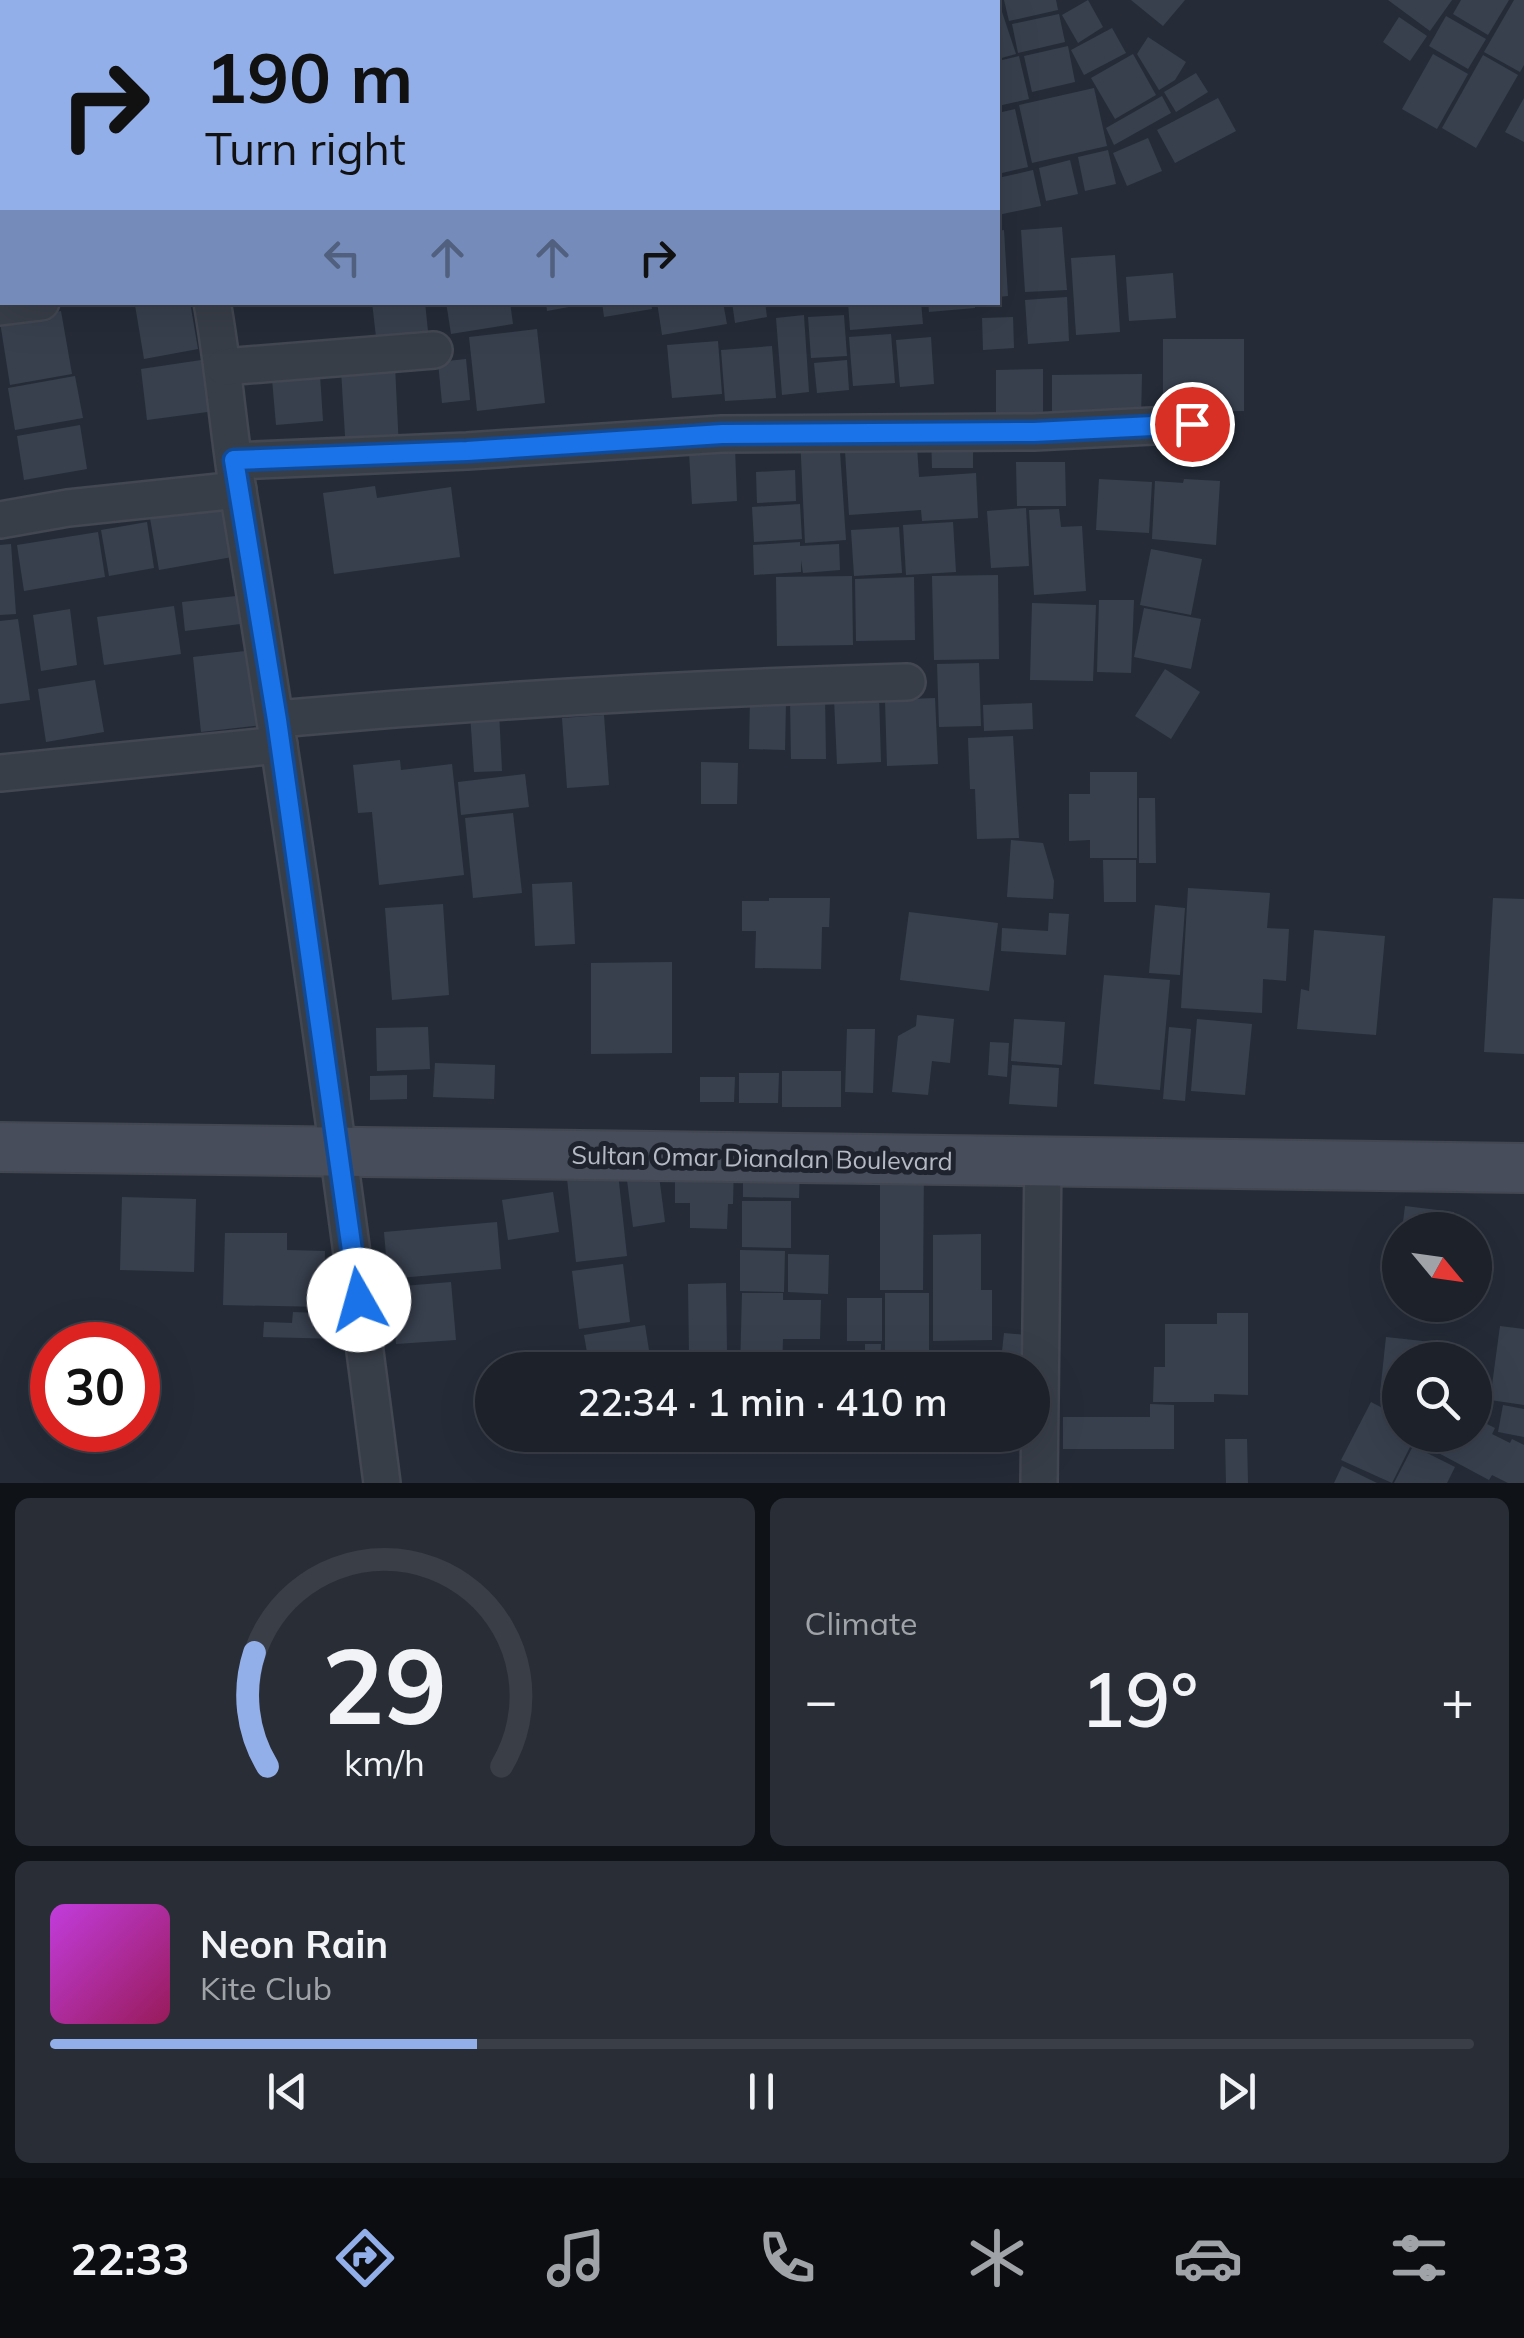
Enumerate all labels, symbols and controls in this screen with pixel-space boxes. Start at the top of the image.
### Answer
text: 190 m [205,33,413,121]
icon: right [40,40,170,170]
text: Turn right [205,120,406,176]
icon: left [315,230,370,285]
icon: ahead [420,230,475,285]
icon: ahead [525,230,580,285]
icon: right [630,230,685,285]
pin [1150,382,1235,467]
icon: arrive [1165,397,1220,452]
street label: Sultan Omar Dianalan Boulevard [571,1139,953,1176]
north arrow [1382,1212,1492,1322]
map controls [1382,1212,1492,1452]
position arrow [307,1248,411,1352]
speed limit sign: 30 [30,1322,160,1452]
button: search [1382,1342,1492,1452]
text: 22:34 · 1 min · 410 m [577,1378,948,1426]
text: Climate [805,1603,917,1643]
text: 29 [322,1619,447,1750]
text: 19° [1080,1652,1198,1746]
text: − [805,1665,838,1734]
text: + [1441,1665,1474,1734]
text: km/h [344,1740,425,1785]
text: Neon Rain [200,1920,388,1968]
text: Kite Club [200,1968,332,2008]
icon: previous [260,2064,315,2119]
icon: pause [734,2064,789,2119]
icon: next [1209,2064,1264,2119]
icon: directions [330,2223,400,2293]
icon: music [541,2223,611,2293]
icon: phone [752,2223,822,2293]
icon: climate [962,2223,1032,2293]
icon: car [1173,2223,1243,2293]
icon: filters [1384,2223,1454,2293]
text: 22:33 [70,2230,190,2286]

